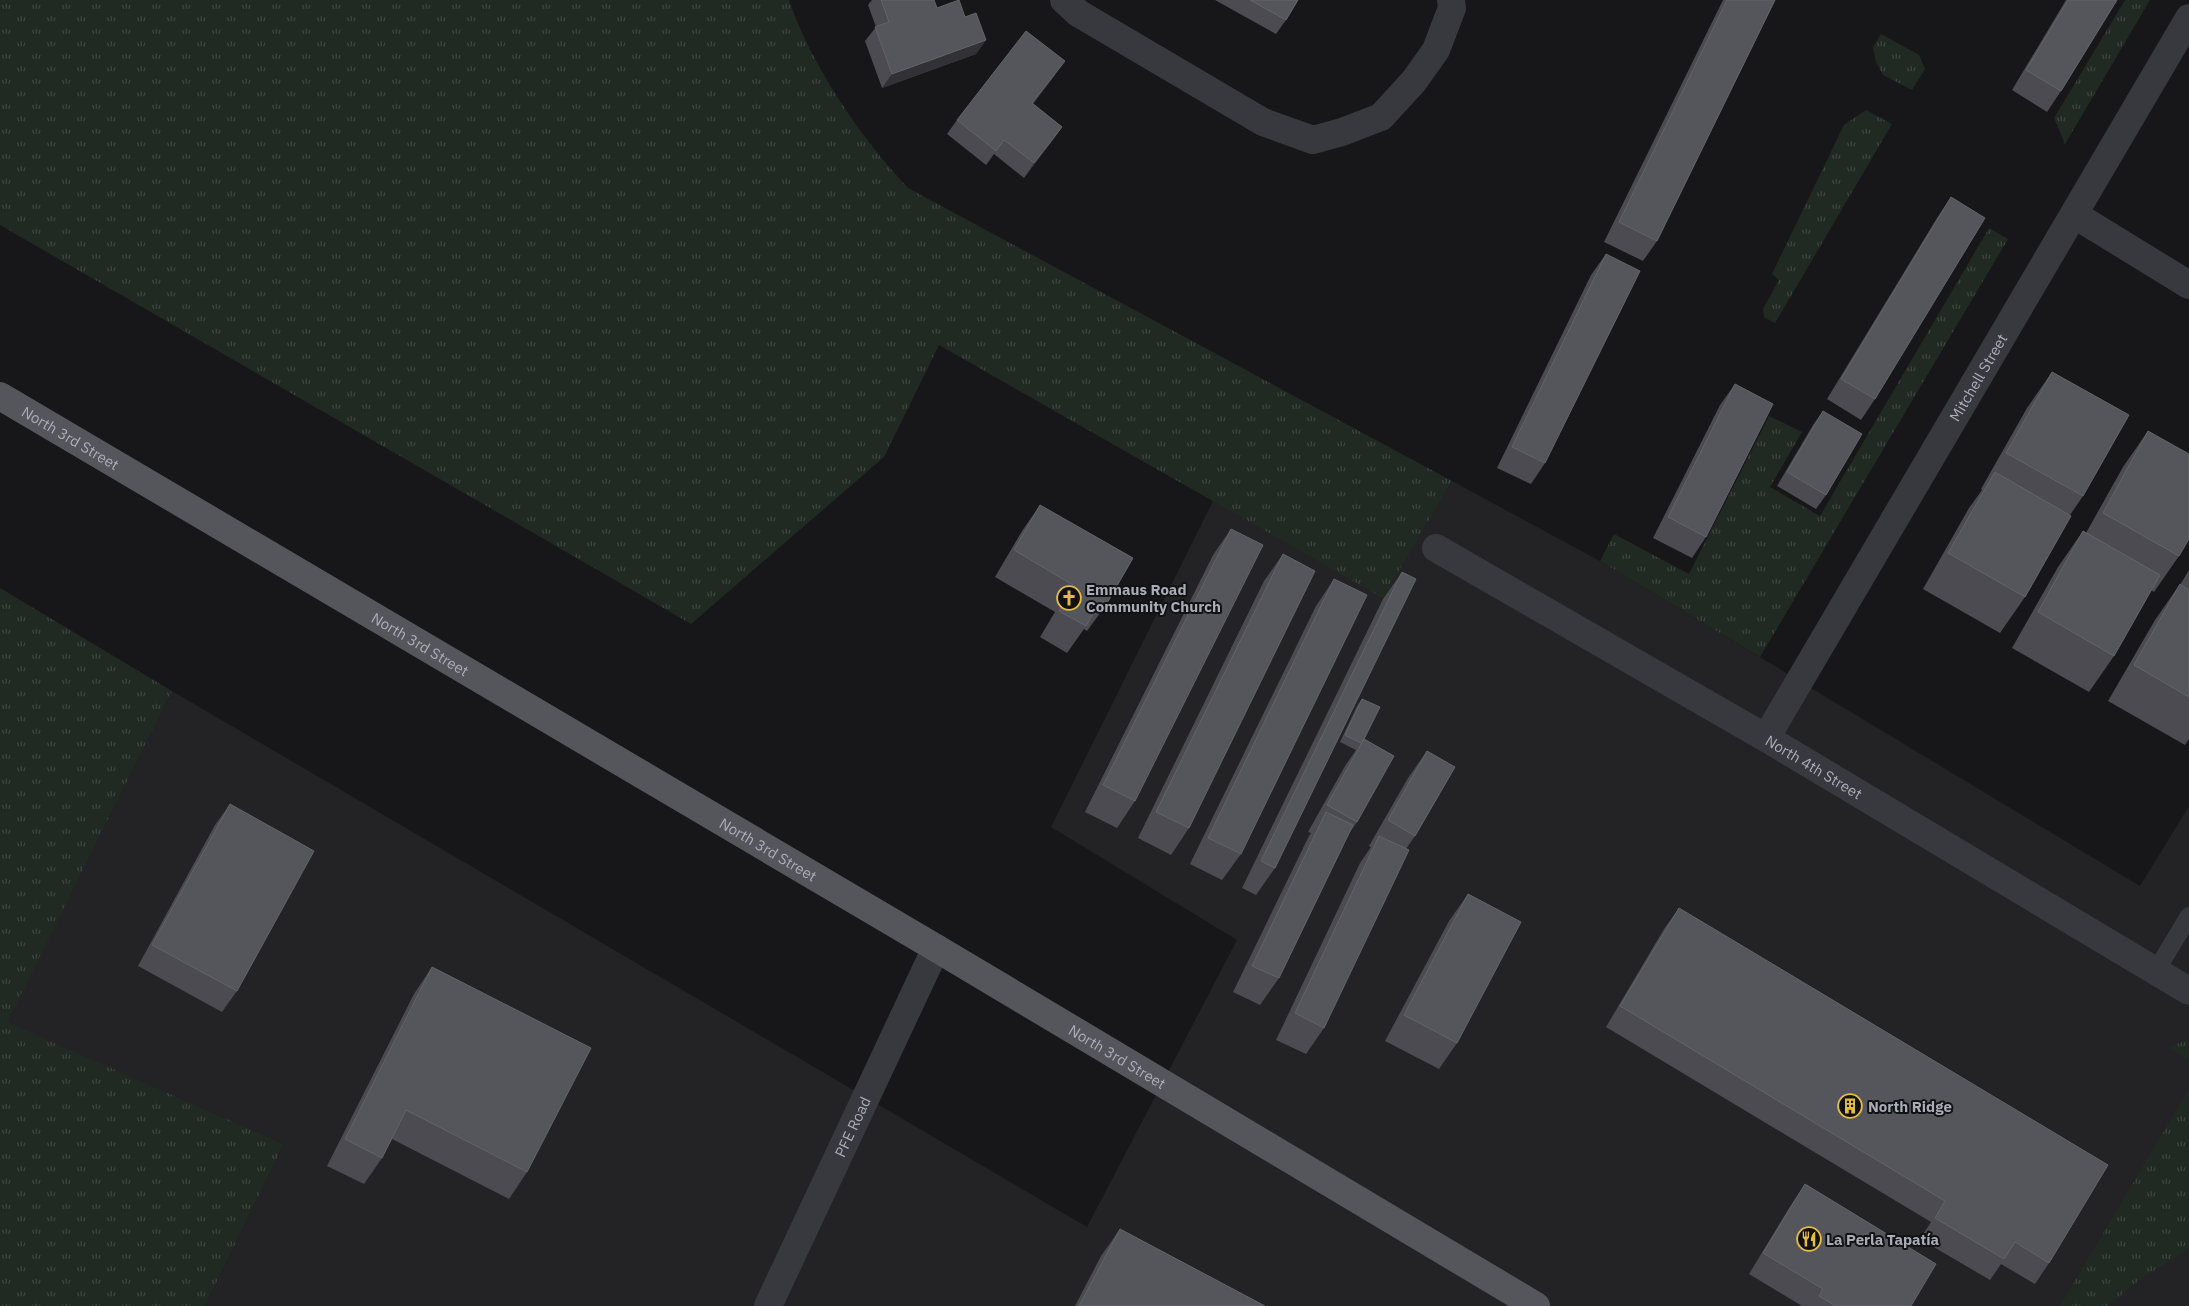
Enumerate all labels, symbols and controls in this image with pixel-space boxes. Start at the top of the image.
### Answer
street label: Mitchell Street [1945,330,2011,425]
street label: North 3rd Street [19,402,123,474]
place label: Emmaus Road Community Church [1086,580,1221,616]
church icon: Emmaus Road Community Church [1056,585,1082,611]
street label: North 3rd Street [368,608,472,680]
street label: North 4th Street [1762,730,1866,803]
street label: North 3rd Street [716,813,820,885]
street label: North 3rd Street [1065,1020,1170,1093]
building icon: North Ridge [1837,1093,1863,1119]
street label: PFE Road [830,1094,874,1160]
place label: North Ridge [1868,1097,1952,1116]
restaurant icon: La Perla Tapatía [1796,1226,1822,1252]
place label: La Perla Tapatía [1826,1230,1940,1249]

